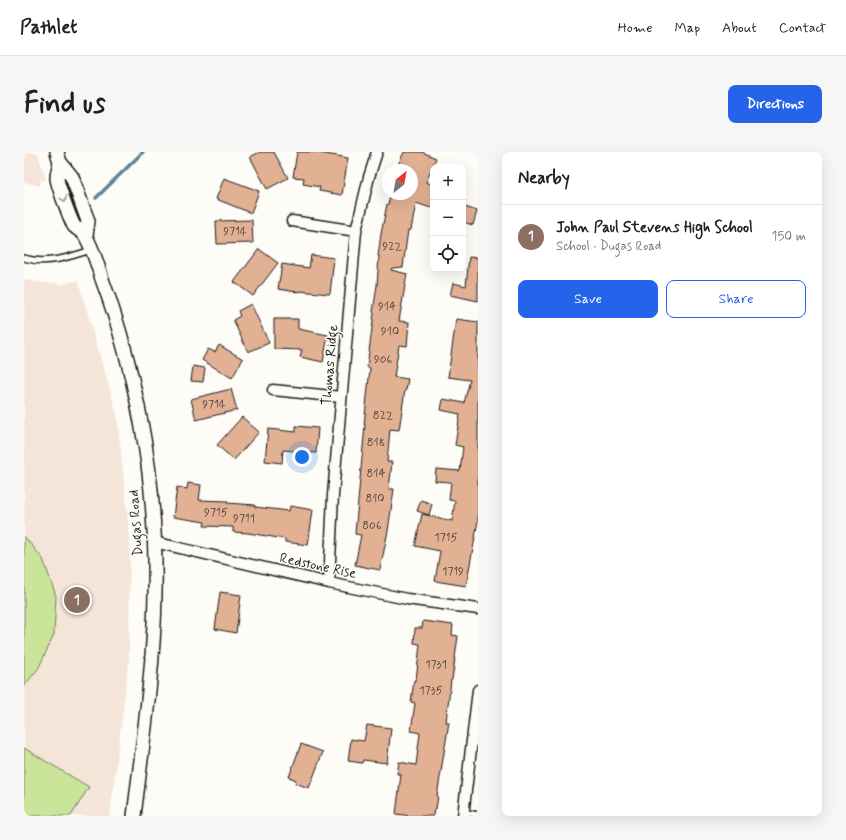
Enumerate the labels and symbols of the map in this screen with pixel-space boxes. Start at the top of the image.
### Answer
north arrow [382,164,418,200]
one-way arrow [59,196,67,203]
house number: 9714 [223,224,247,240]
house number: 922 [382,239,402,255]
house number: 914 [378,299,396,315]
street label: Thomas Ridge [317,323,345,406]
house number: 910 [381,324,399,340]
house number: 906 [374,352,393,368]
house number: 9714 [202,397,226,413]
house number: 822 [373,408,393,424]
house number: 818 [367,435,385,451]
your location [292,447,312,467]
house number: 814 [367,466,386,482]
street label: Dugas Road [125,489,149,557]
house number: 810 [365,491,385,507]
house number: 9715 [204,505,228,521]
house number: 9711 [233,511,255,527]
house number: 806 [362,518,382,534]
house number: 1715 [434,530,458,546]
street label: Redstone Rise [278,549,358,583]
house number: 1719 [442,564,464,580]
pin: 1 [64,585,90,615]
house number: 1731 [425,657,447,673]
house number: 1735 [419,683,443,699]

